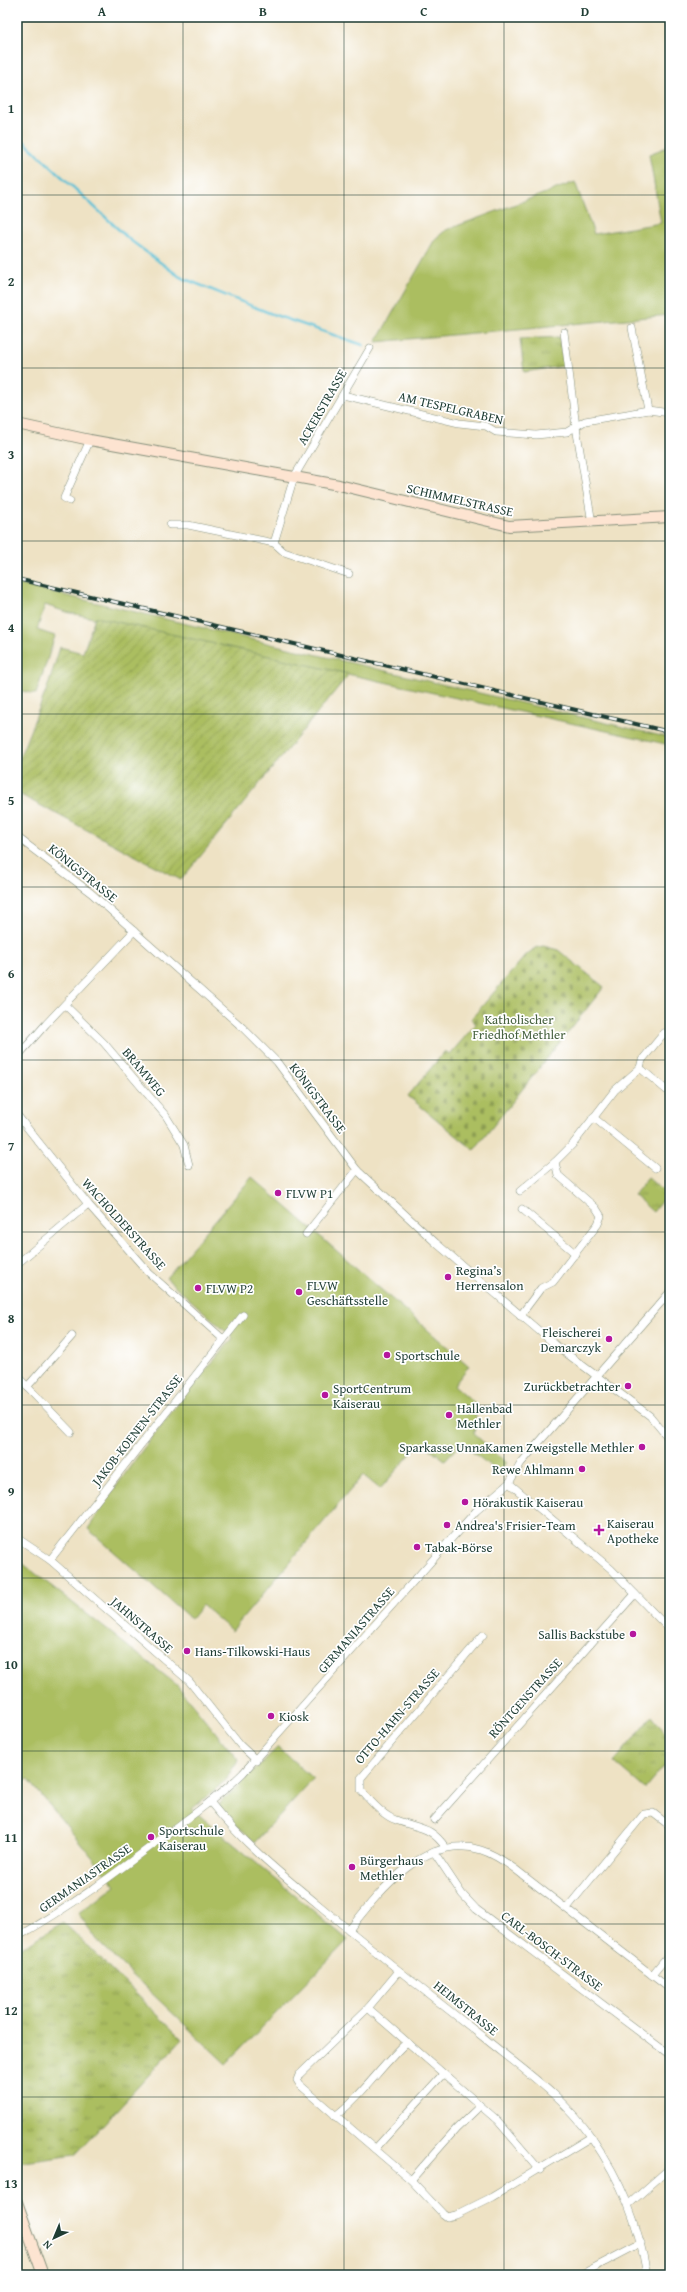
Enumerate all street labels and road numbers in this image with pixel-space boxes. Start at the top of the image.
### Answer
street label: ACKERSTRASSE [293,365,352,448]
street label: AM TESPELGRABEN [397,387,506,429]
street label: SCHIMMELSTRASSE [405,479,515,522]
street label: KÖNIGSTRASSE [44,839,122,907]
street label: BRAMWEG [118,1043,170,1101]
street label: KÖNIGSTRASSE [285,1059,351,1138]
street label: WACHOLDERSTRASSE [77,1174,171,1274]
street label: JAKOB-KOENEN-STRASSE [86,1370,187,1491]
street label: GERMANIASTRASSE [313,1582,399,1677]
street label: JAHNSTRASSE [105,1591,178,1658]
street label: RÖNTGENSTRASSE [484,1653,567,1742]
street label: OTTO-HAHN-STRASSE [350,1664,444,1768]
street label: GERMANIASTRASSE [35,1839,135,1917]
street label: CARL-BOSCH-STRASSE [497,1906,607,1996]
street label: HEIMSTRASSE [430,1976,503,2040]

